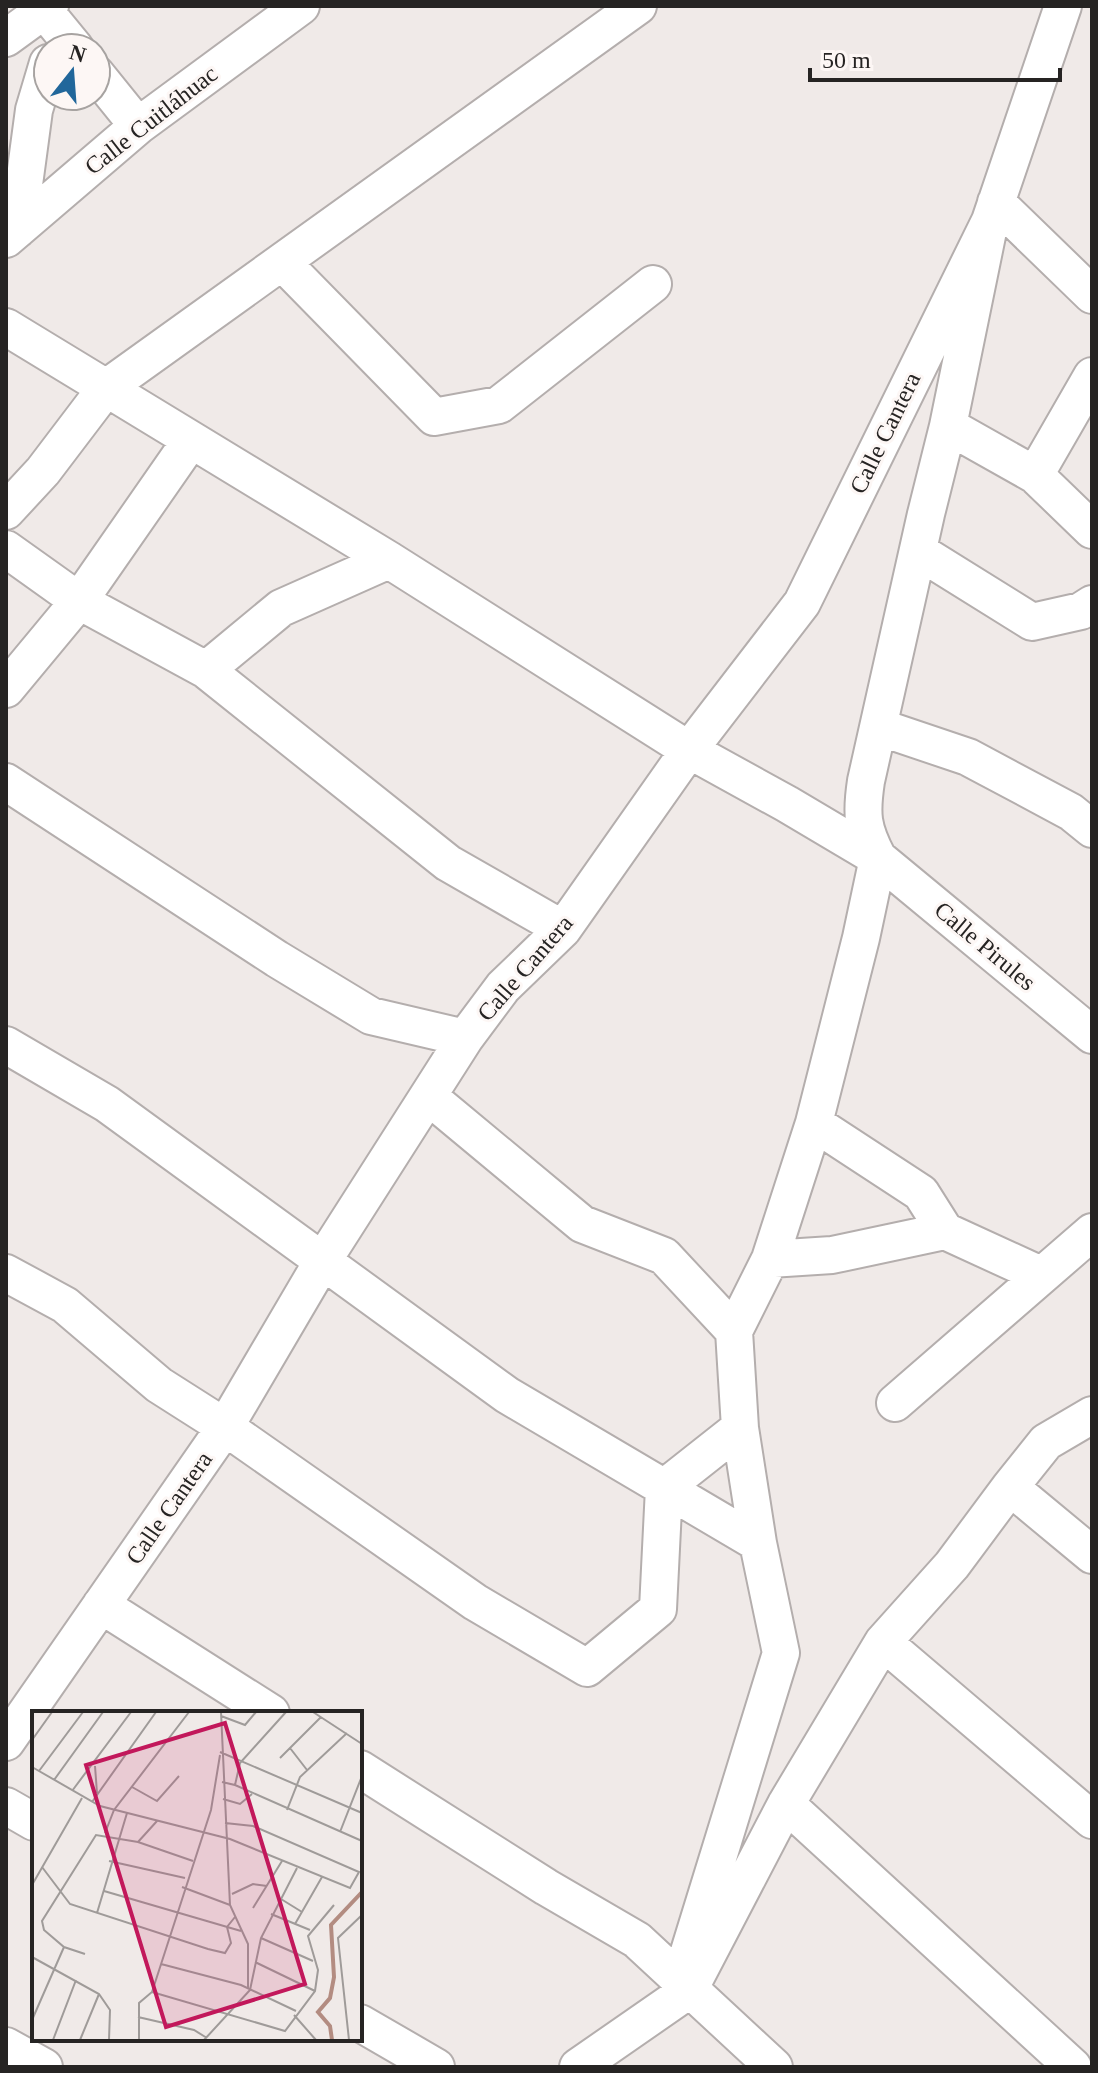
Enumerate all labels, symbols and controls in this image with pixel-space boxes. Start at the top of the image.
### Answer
north arrow [32,32,112,112]
scale bar [810,32,1060,82]
text: N [66,39,89,68]
text: 50 m [822,47,871,73]
street label: Calle Cuitláhuac [80,60,222,180]
street label: Calle Cantera [845,368,926,498]
street label: Calle Pirules [929,896,1041,996]
street label: Calle Cantera [472,910,578,1026]
street label: Calle Cantera [121,1446,217,1569]
inset map [32,1711,362,2041]

